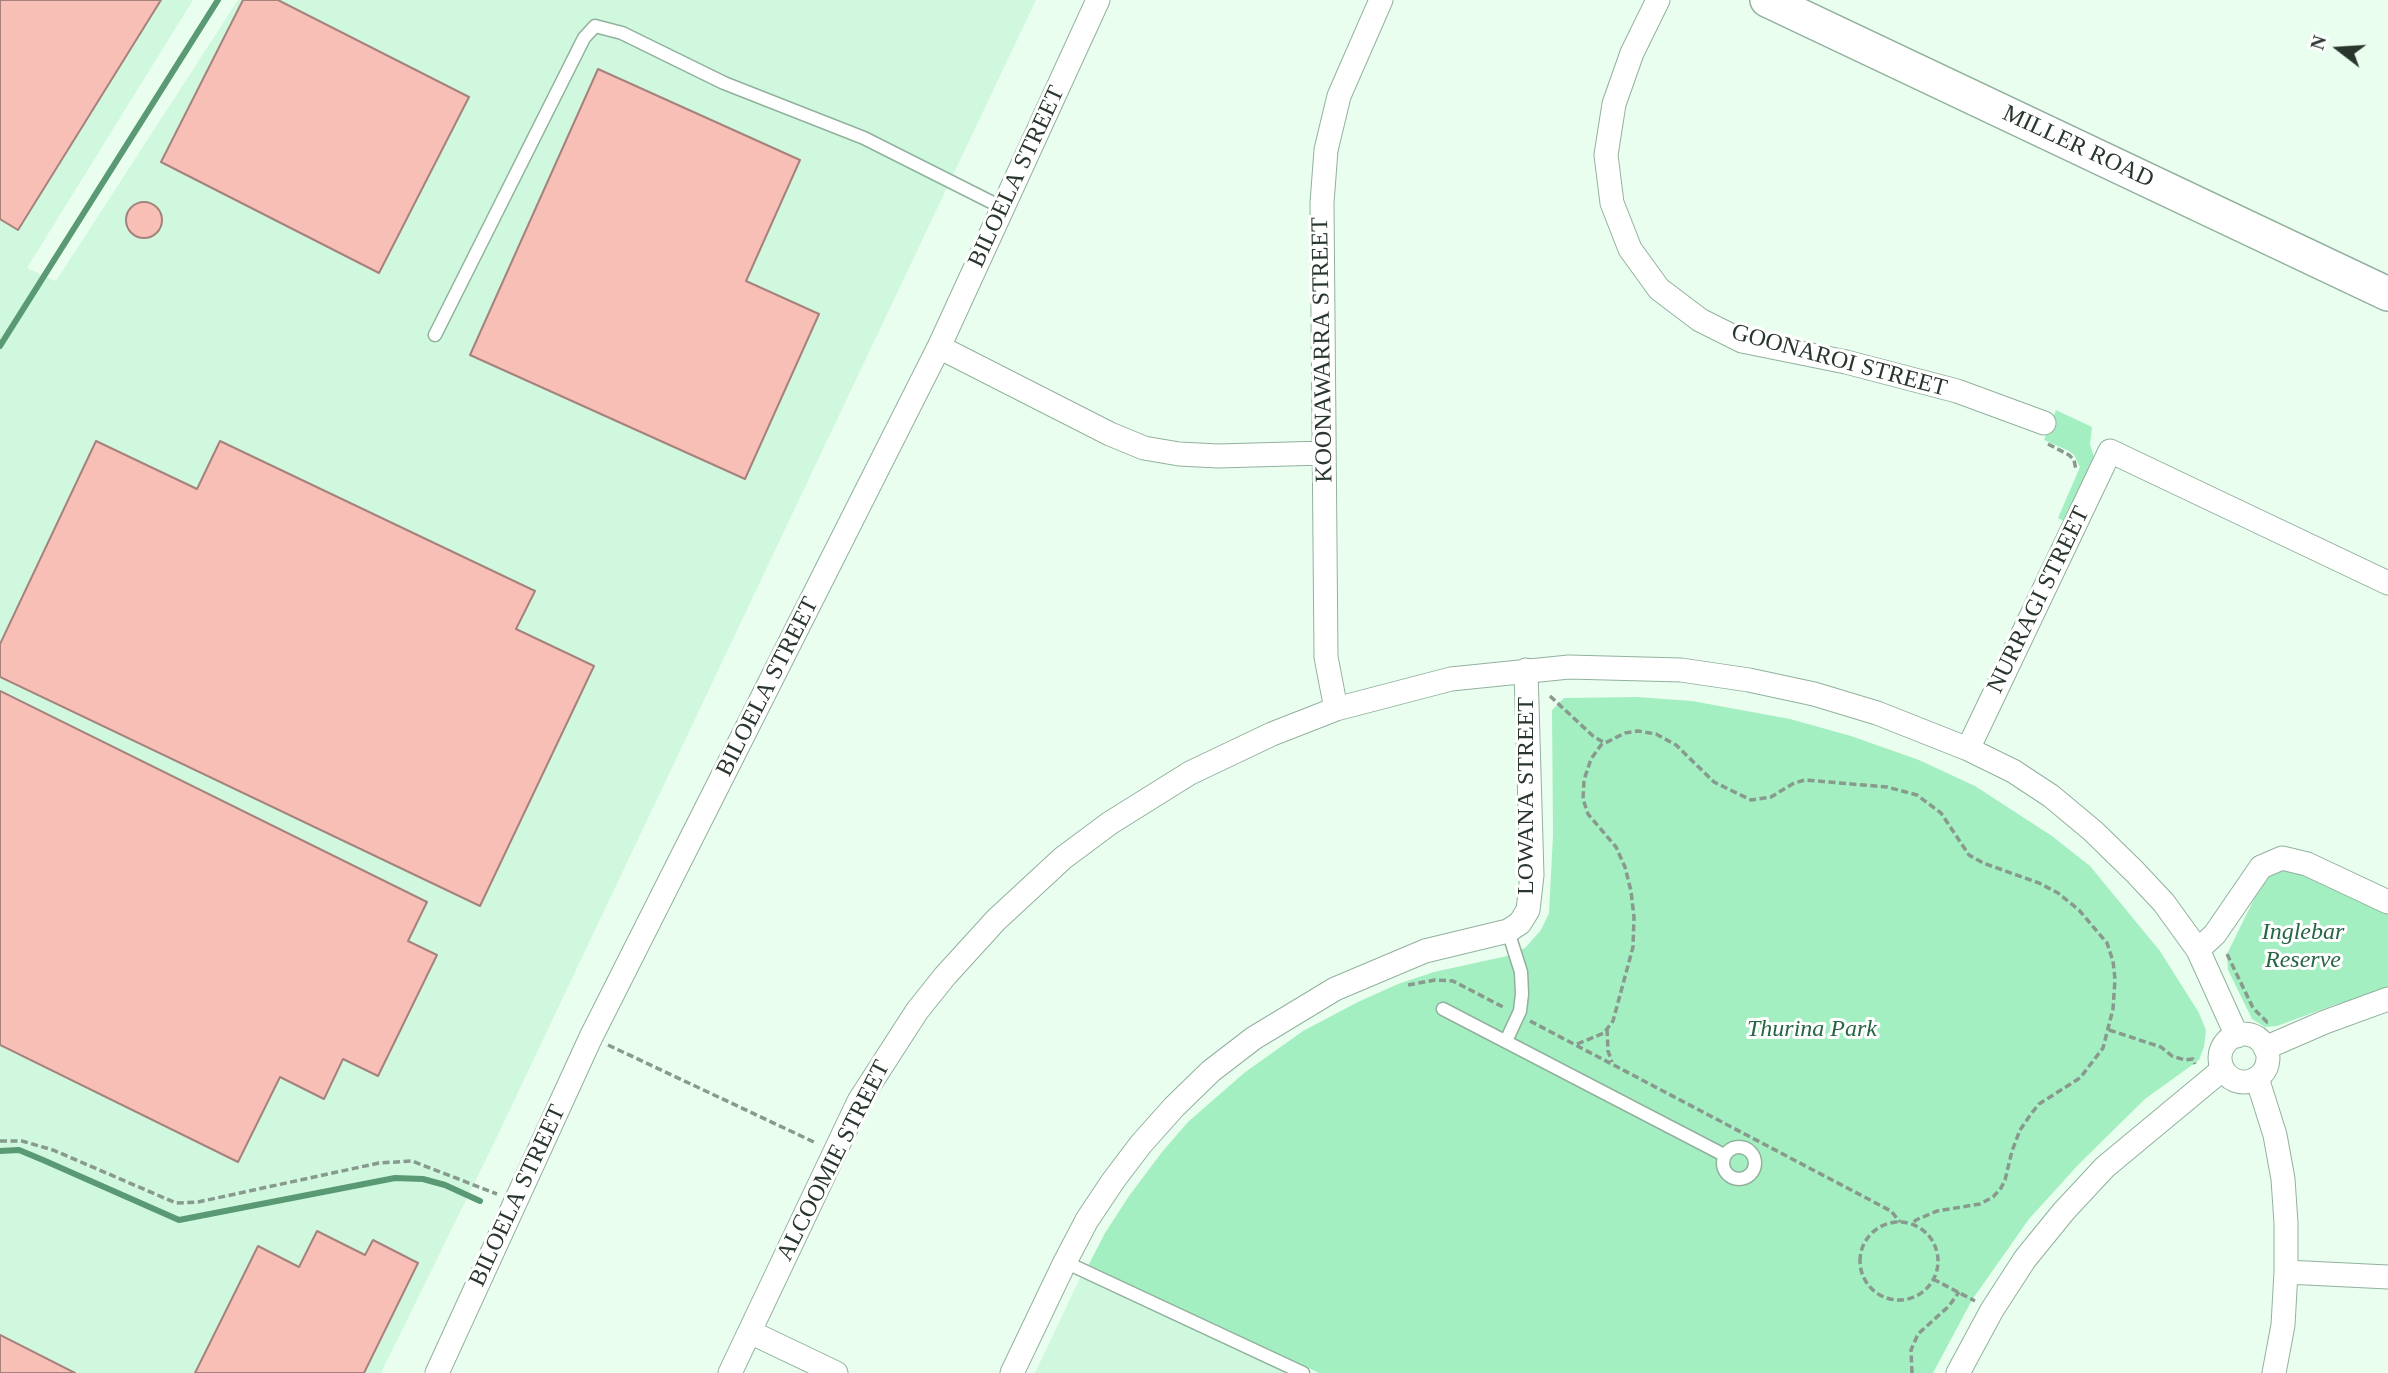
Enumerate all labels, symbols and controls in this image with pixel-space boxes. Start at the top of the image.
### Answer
north arrow [2304,14,2374,84]
text: N [2306,33,2330,52]
street label: BILOELA STREET [962,82,1072,272]
street label: MILLER ROAD [1998,99,2158,195]
street label: KOONAWARRA STREET [1306,217,1340,483]
street label: GOONAROI STREET [1728,318,1950,404]
street label: NURRAGI STREET [1981,502,2097,698]
street label: BILOELA STREET [711,593,825,781]
street label: LOWANA STREET [1513,697,1541,895]
park label: Inglebar Reserve [2262,919,2344,975]
park label: Thurina Park [1747,1016,1877,1044]
street label: ALCOOMIE STREET [771,1056,897,1266]
street label: BILOELA STREET [463,1101,573,1291]

